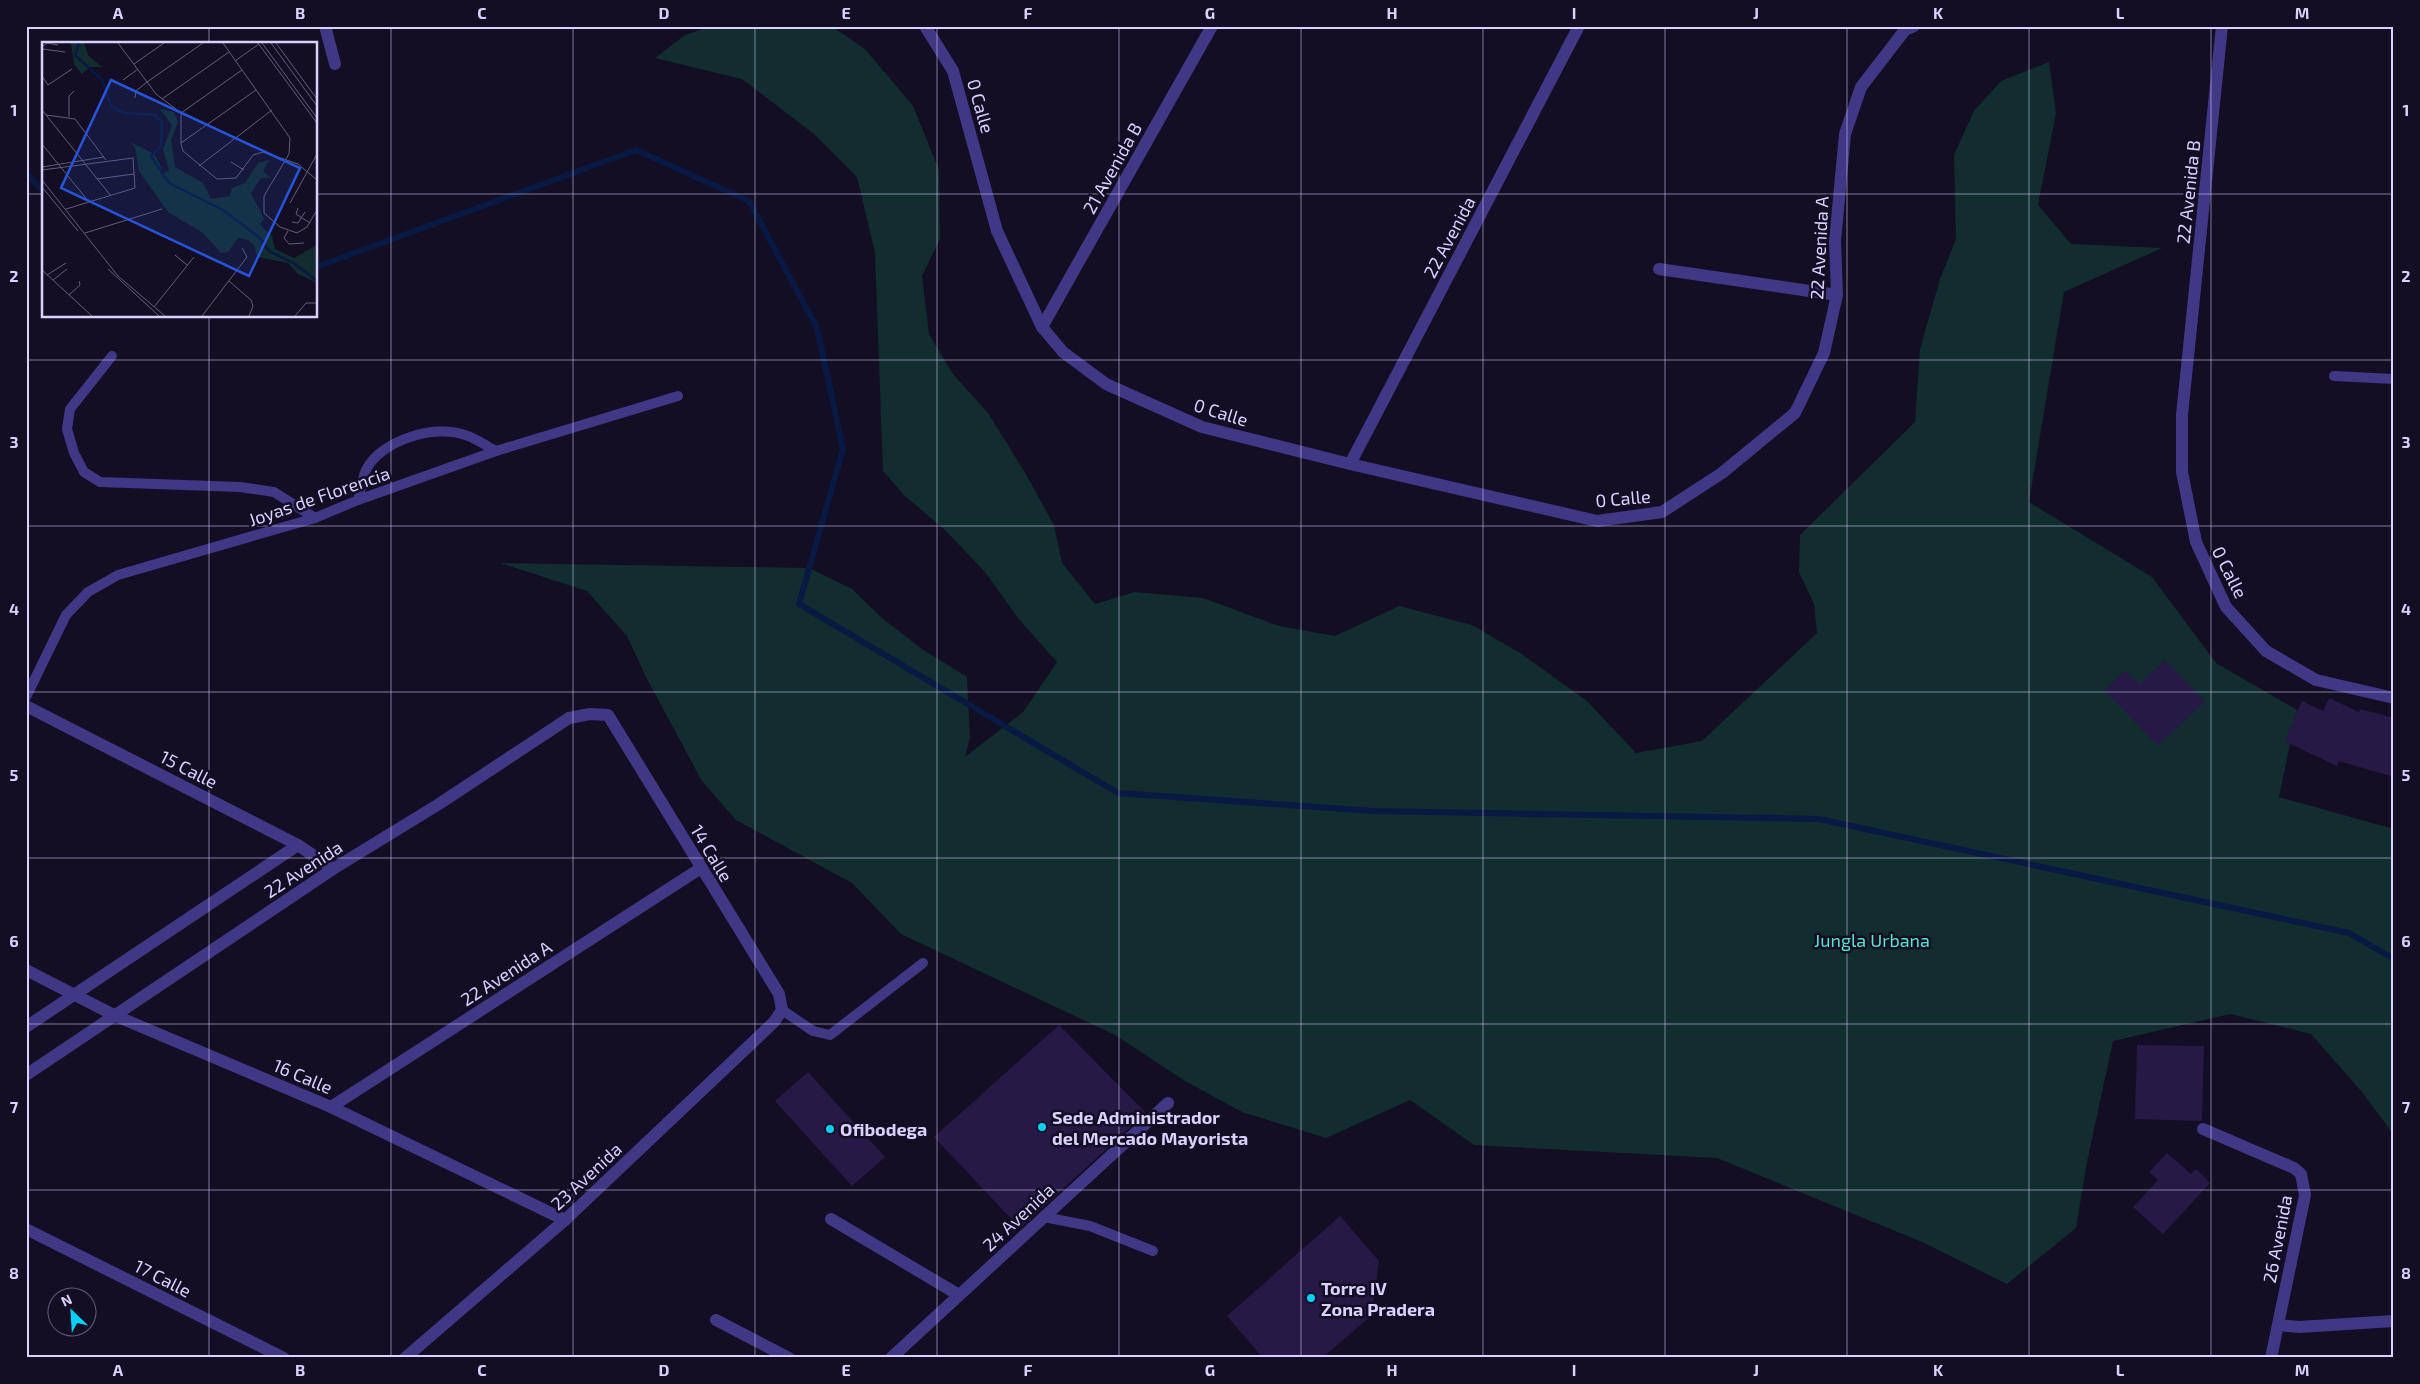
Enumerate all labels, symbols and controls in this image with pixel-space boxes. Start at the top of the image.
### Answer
text: A [113,3,124,22]
text: B [295,3,305,22]
text: C [477,3,487,22]
text: D [659,3,670,22]
text: E [841,3,851,22]
text: F [1024,3,1033,22]
text: G [1205,3,1215,22]
text: H [1386,3,1398,22]
text: I [1572,3,1576,22]
text: J [1753,3,1759,22]
text: K [1933,3,1944,22]
text: L [2116,3,2125,22]
text: M [2295,3,2309,22]
inset map [42,42,318,318]
street label: 0 Calle [963,76,999,136]
text: 1 [11,100,17,119]
text: 1 [2403,100,2409,119]
street label: 21 Avenida B [1078,118,1146,218]
street label: 22 Avenida B [2172,139,2204,245]
street label: 22 Avenida [1418,193,1480,281]
street label: 22 Avenida A [1805,195,1833,300]
text: 2 [9,266,19,285]
text: 2 [2401,266,2411,285]
street label: 0 Calle [1191,393,1251,431]
text: 3 [9,432,19,451]
text: 3 [2401,432,2411,451]
street label: Joyas de Florencia [245,461,393,531]
street label: 0 Calle [1594,485,1652,511]
street label: 0 Calle [2208,542,2252,602]
text: 4 [9,599,19,618]
text: 4 [2401,599,2411,618]
street label: 15 Calle [157,745,221,793]
text: 5 [10,765,19,784]
text: 5 [2402,765,2411,784]
street label: 14 Calle [686,820,738,886]
street label: 22 Avenida [260,836,346,902]
park label: Jungla Urbana [1814,929,1930,951]
text: 6 [9,931,19,950]
text: 6 [2401,931,2411,950]
street label: 22 Avenida A [457,935,556,1010]
street label: 16 Calle [270,1054,336,1098]
text: 7 [10,1097,19,1116]
text: 7 [2402,1097,2411,1116]
place label: Sede Administrador del Mercado Mayorista [1052,1106,1248,1149]
place label: Ofibodega [840,1118,927,1140]
marker: Sede Administrador del Mercado Mayorista [1036,1121,1048,1133]
marker: Ofibodega [824,1123,836,1135]
street label: 23 Avenida [546,1138,626,1214]
street label: 24 Avenida [978,1178,1058,1256]
street label: 26 Avenida [2258,1193,2296,1285]
street label: 17 Calle [131,1254,195,1302]
text: 8 [9,1263,19,1282]
text: 8 [2401,1263,2411,1282]
place label: Torre IV Zona Pradera [1321,1277,1435,1320]
north arrow [48,1286,98,1336]
text: N [58,1290,74,1310]
marker: Torre IV Zona Pradera [1305,1292,1317,1304]
text: A [113,1360,124,1379]
text: B [295,1360,305,1379]
text: C [477,1360,487,1379]
text: D [659,1360,670,1379]
text: E [841,1360,851,1379]
text: F [1024,1360,1033,1379]
text: G [1205,1360,1215,1379]
text: H [1386,1360,1398,1379]
text: I [1572,1360,1576,1379]
text: J [1753,1360,1759,1379]
text: K [1933,1360,1944,1379]
text: L [2116,1360,2125,1379]
text: M [2295,1360,2309,1379]

